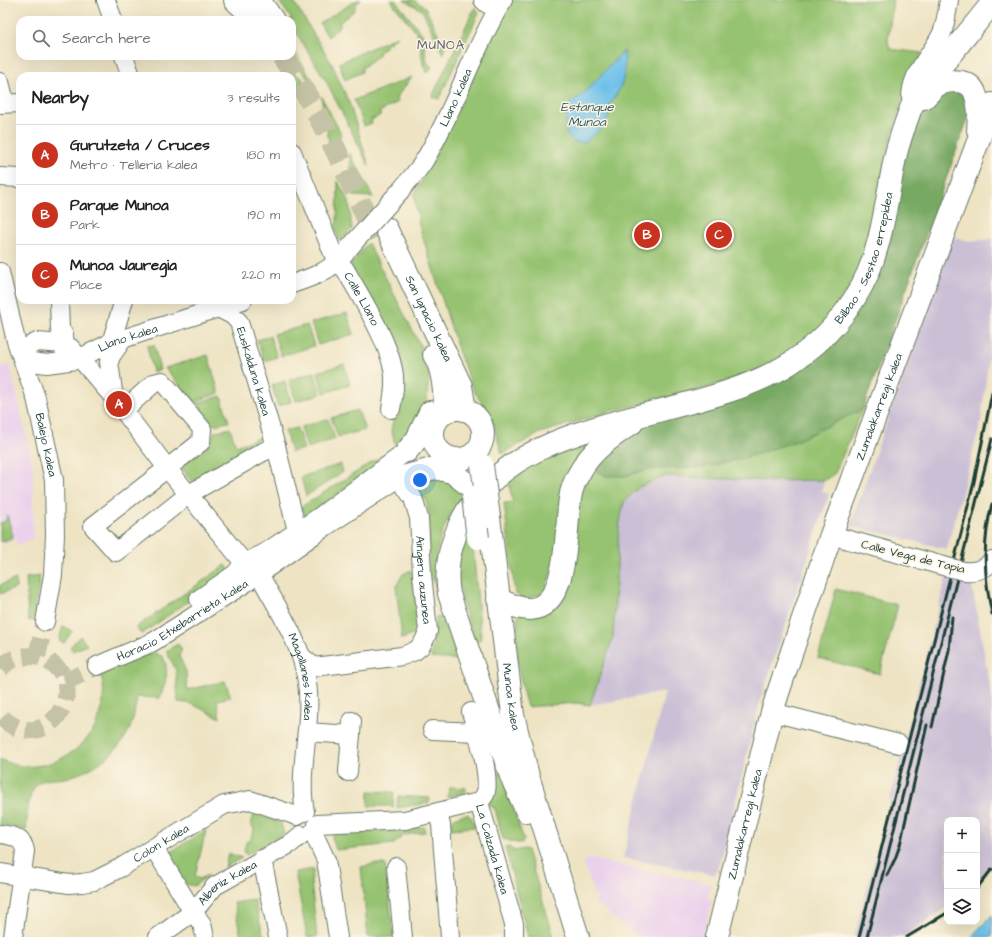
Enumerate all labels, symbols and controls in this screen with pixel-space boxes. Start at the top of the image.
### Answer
search box [16,16,296,60]
icon: search [30,27,52,49]
text: Search here [62,28,151,49]
district label: MUNOA [417,36,465,54]
street label: Llano kalea [435,66,476,129]
text: Nearby [32,86,89,110]
text: 3 results [227,89,280,107]
water label: Estanque Munoa [561,98,614,131]
text: Gurutzeta / Cruces [70,135,210,156]
text: A [41,146,49,164]
text: 180 m [246,146,280,164]
text: Metro · Telleria kalea [70,156,197,174]
street label: Bilbao - Sestao errepidea [830,191,897,328]
text: Parque Munoa [70,195,169,216]
text: B [40,206,50,224]
text: 190 m [247,206,280,224]
text: Park [70,216,100,234]
pin: B [634,220,660,250]
pin: C [706,220,732,250]
text: Munoa Jauregia [70,255,177,276]
text: C [40,266,50,284]
text: 220 m [242,266,280,284]
street label: Calle Llano [340,269,384,329]
street label: San Ignacio kalea [401,272,457,364]
text: Place [70,276,102,294]
street label: Llano kalea [95,320,160,356]
street label: Euskalduna kalea [232,325,275,418]
street label: Zumalakarregi kalea [851,351,907,463]
pin: A [106,389,132,419]
street label: Balejo kalea [31,411,61,478]
your location [410,470,430,490]
street label: Aingeru auzunea [411,535,436,625]
street label: Calle Vega de Tapia [859,536,967,579]
street label: Horacio Etxebarrieta kalea [114,575,251,665]
street label: Magallanes kalea [284,630,317,721]
street label: Munoa kalea [498,662,525,732]
street label: Zumalakarregi kalea [723,767,766,881]
street label: La Calzada kalea [472,802,513,896]
map controls [944,817,980,925]
button: + [944,817,980,853]
street label: Colon kalea [130,820,192,867]
button: − [944,853,980,889]
street label: Albeniz kalea [194,856,260,909]
button: layers [944,889,980,925]

